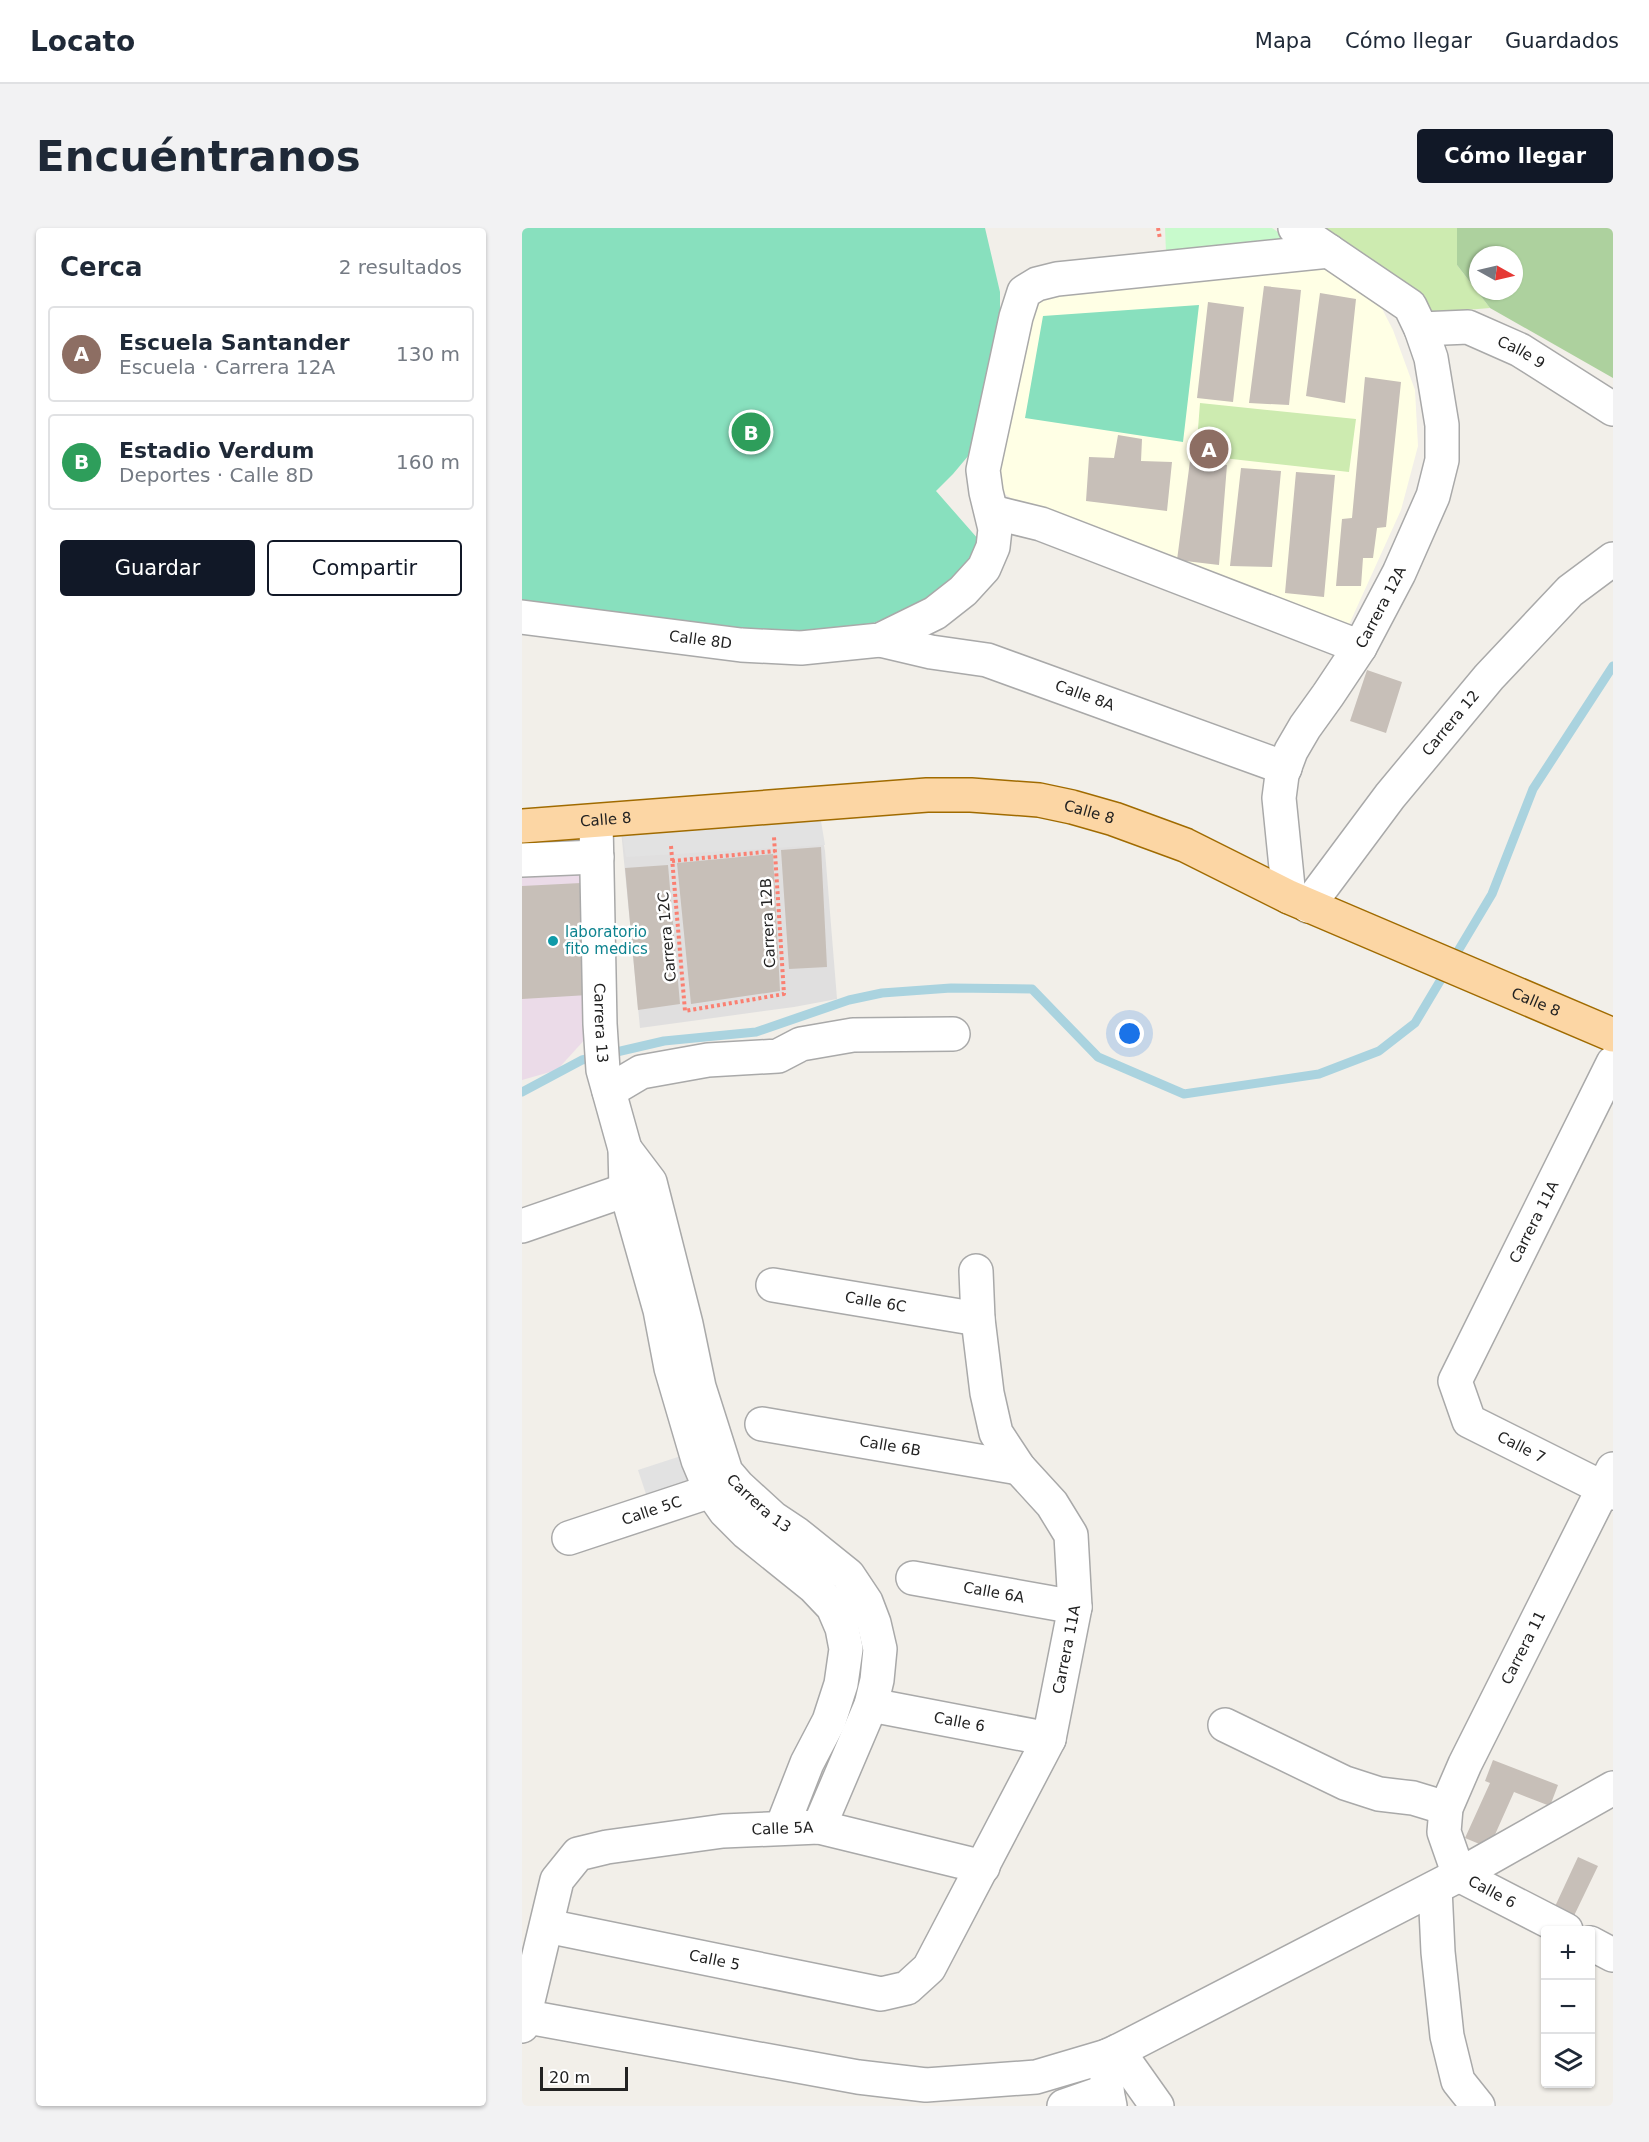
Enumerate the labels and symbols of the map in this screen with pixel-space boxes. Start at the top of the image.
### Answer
north arrow [1469,246,1523,300]
street label: Calle 9 [1495,332,1548,373]
pin: B [732,410,770,454]
pin: A [1190,426,1228,472]
street label: Carrera 12A [1352,563,1410,651]
street label: Calle 8D [668,627,733,653]
street label: Calle 8A [1053,676,1118,715]
street label: Carrera 12 [1418,687,1483,760]
street label: Calle 8 [1062,797,1116,828]
street label: Calle 8 [579,809,632,831]
street label: Carrera 12B [757,878,779,968]
street label: Carrera 12C [654,891,680,983]
place label: laboratorio fito medics [565,923,648,958]
marker: laboratorio fito medics [546,934,560,948]
street label: Carrera 13 [590,983,612,1063]
street label: Calle 8 [1509,984,1563,1021]
your location [1115,1019,1144,1048]
street label: Carrera 11A [1506,1177,1563,1266]
street label: Calle 6C [844,1288,908,1316]
street label: Calle 7 [1494,1428,1548,1467]
street label: Calle 6B [858,1432,922,1460]
street label: Carrera 13 [723,1470,794,1536]
street label: Calle 5C [619,1492,684,1529]
street label: Calle 6A [962,1578,1026,1607]
street label: Carrera 11A [1049,1603,1084,1696]
street label: Carrera 11 [1497,1608,1549,1687]
street label: Calle 6 [932,1708,986,1736]
street label: Calle 5A [751,1818,814,1839]
street label: Calle 6 [1465,1872,1519,1912]
street label: Calle 5 [687,1946,742,1974]
scale bar [540,2064,628,2092]

